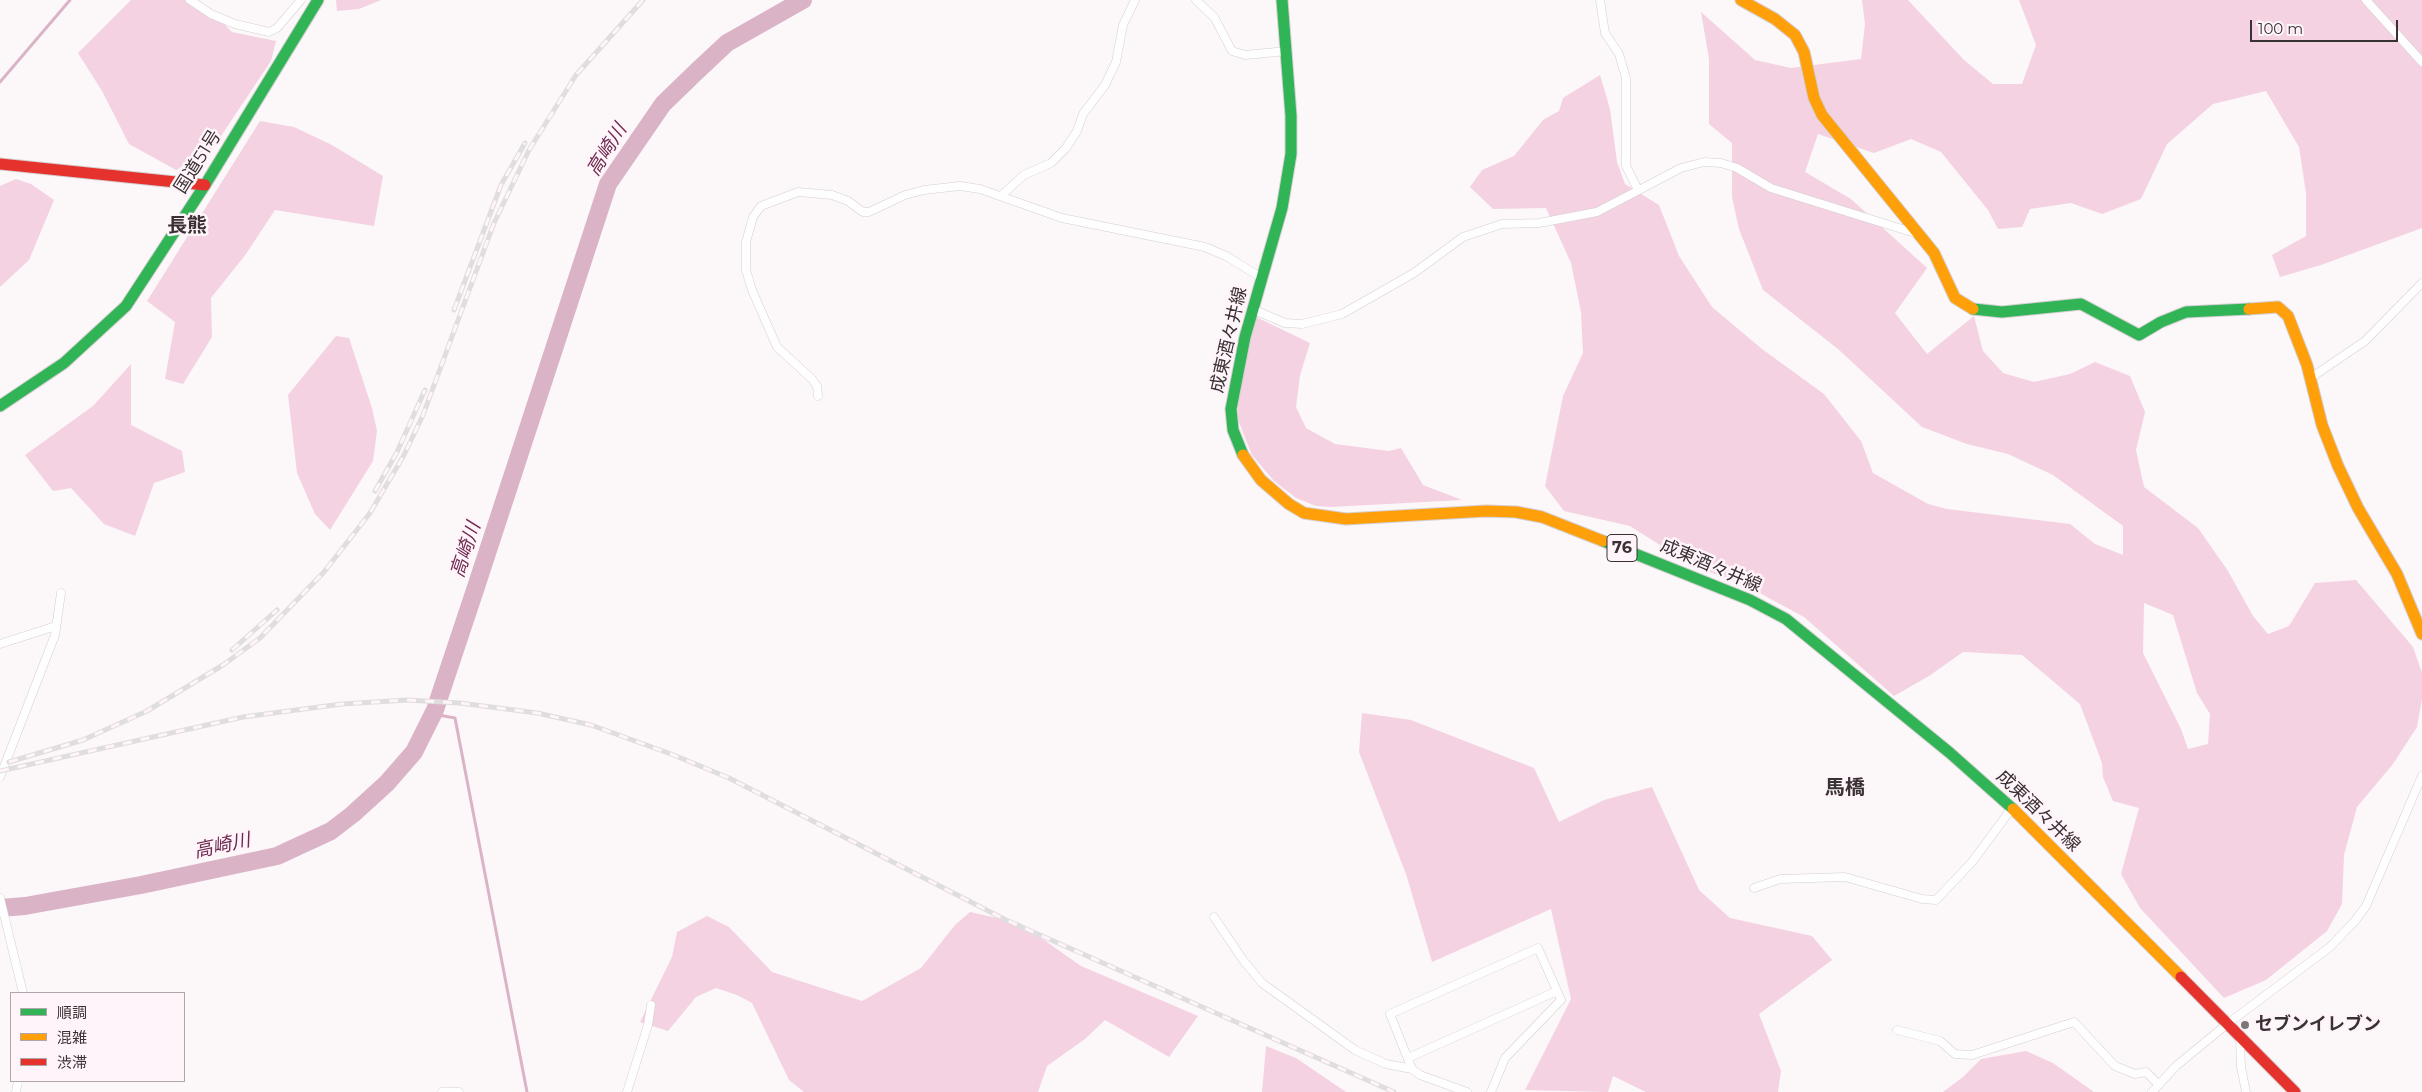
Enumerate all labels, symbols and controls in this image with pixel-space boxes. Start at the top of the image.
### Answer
scale bar [2252,10,2400,42]
text: 100 m [2258,19,2303,38]
water label: 高崎川 [582,120,632,180]
street label: 国道51号 [170,126,226,198]
district label: 長熊 [167,214,207,238]
street label: 成東酒々井線 [1206,285,1252,395]
water label: 高崎川 [446,519,486,581]
road number: 76 [1607,534,1637,562]
street label: 成東酒々井線 [1657,535,1765,597]
street label: 成東酒々井線 [1992,766,2084,856]
district label: 馬橋 [1825,776,1865,800]
water label: 高崎川 [192,829,252,863]
legend [10,992,185,1082]
text: 順調 [57,1003,87,1022]
place label: セブンイレブン [2255,1014,2381,1036]
marker: セブンイレブン [2239,1019,2251,1031]
text: 混雑 [57,1028,87,1047]
text: 渋滞 [57,1053,87,1072]

